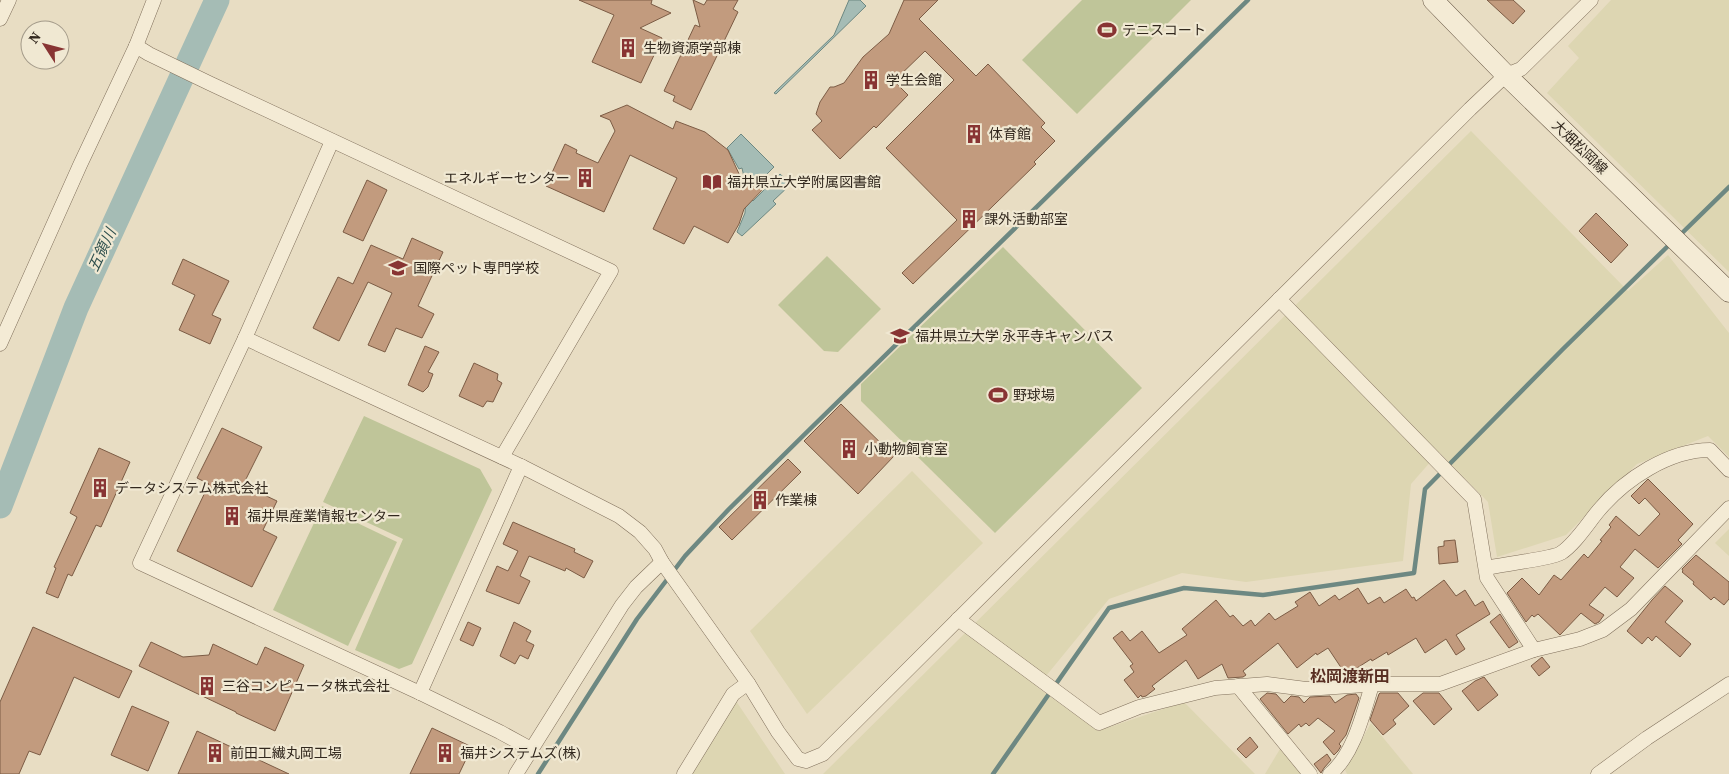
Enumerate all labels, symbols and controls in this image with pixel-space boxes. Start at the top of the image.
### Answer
sports icon: テニスコート [1096,19,1118,41]
north arrow [20,20,70,70]
place label: テニスコート [1122,20,1206,40]
text: N [23,27,46,47]
building icon: 生物資源学部棟 [617,37,639,59]
place label: 生物資源学部棟 [643,38,741,58]
building icon: 学生会館 [860,69,882,91]
place label: 学生会館 [886,70,942,90]
street label: 大畑松岡線 [1548,115,1612,179]
building icon: 体育館 [963,123,985,145]
place label: 体育館 [989,124,1031,144]
building icon: エネルギーセンター [574,167,596,189]
place label: エネルギーセンター [444,168,570,188]
library icon: 福井県立大学附属図書館 [701,171,723,193]
place label: 福井県立大学附属図書館 [727,172,881,192]
building icon: 課外活動部室 [958,208,980,230]
place label: 課外活動部室 [984,209,1068,229]
water label: 五領川 [83,223,121,275]
school or university icon: 国際ペット専門学校 [387,257,409,279]
place label: 国際ペット専門学校 [413,258,539,278]
school or university icon: 福井県立大学 永平寺キャンパス [889,325,911,347]
place label: 福井県立大学 永平寺キャンパス [915,326,1114,346]
sports icon: 野球場 [987,384,1009,406]
place label: 野球場 [1013,385,1055,405]
building icon: 小動物飼育室 [838,438,860,460]
place label: 小動物飼育室 [864,439,948,459]
building icon: データシステム株式会社 [89,477,111,499]
place label: データシステム株式会社 [115,478,269,498]
building icon: 作業棟 [749,489,771,511]
place label: 作業棟 [775,490,817,510]
building icon: 福井県産業情報センター [221,505,243,527]
place label: 福井県産業情報センター [247,506,401,526]
district label: 松岡渡新田 [1310,665,1390,687]
building icon: 三谷コンピュータ株式会社 [196,675,218,697]
place label: 三谷コンピュータ株式会社 [222,676,390,696]
building icon: 前田工繊丸岡工場 [204,742,226,764]
building icon: 福井システムズ(株) [434,742,456,764]
place label: 前田工繊丸岡工場 [230,743,342,763]
place label: 福井システムズ(株) [460,743,581,763]

